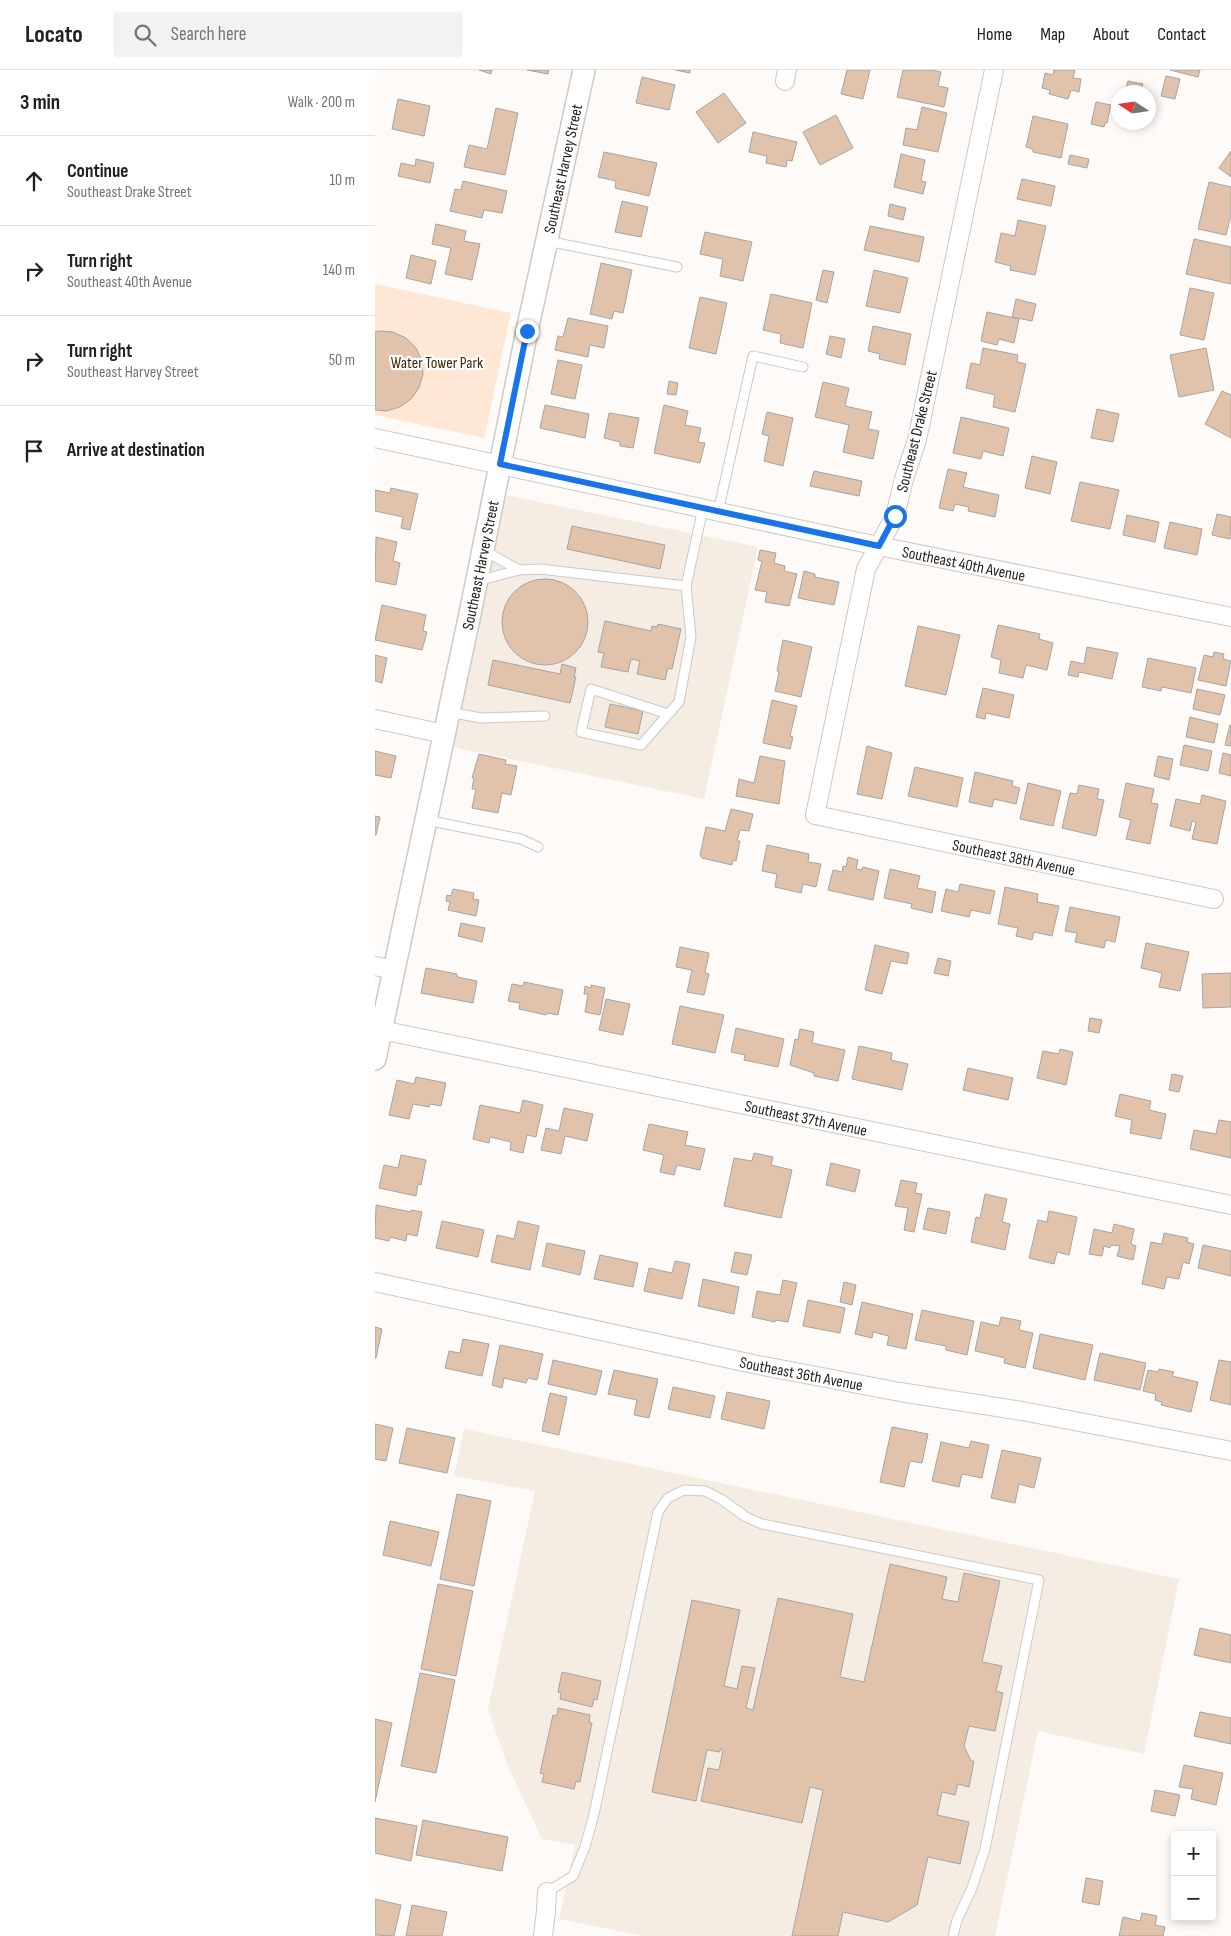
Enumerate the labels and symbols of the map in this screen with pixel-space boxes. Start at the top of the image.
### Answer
north arrow [1111,85,1156,130]
street label: Southeast Harvey Street [541,102,587,235]
route end [516,320,539,343]
park label: Water Tower Park [391,354,483,373]
street label: Southeast Drake Street [893,368,942,494]
street label: Southeast Harvey Street [459,499,504,632]
route start [884,505,907,528]
street label: Southeast 40th Avenue [900,543,1027,586]
street label: Southeast 38th Avenue [950,836,1077,881]
street label: Southeast 37th Avenue [743,1097,869,1141]
street label: Southeast 36th Avenue [738,1353,864,1396]

